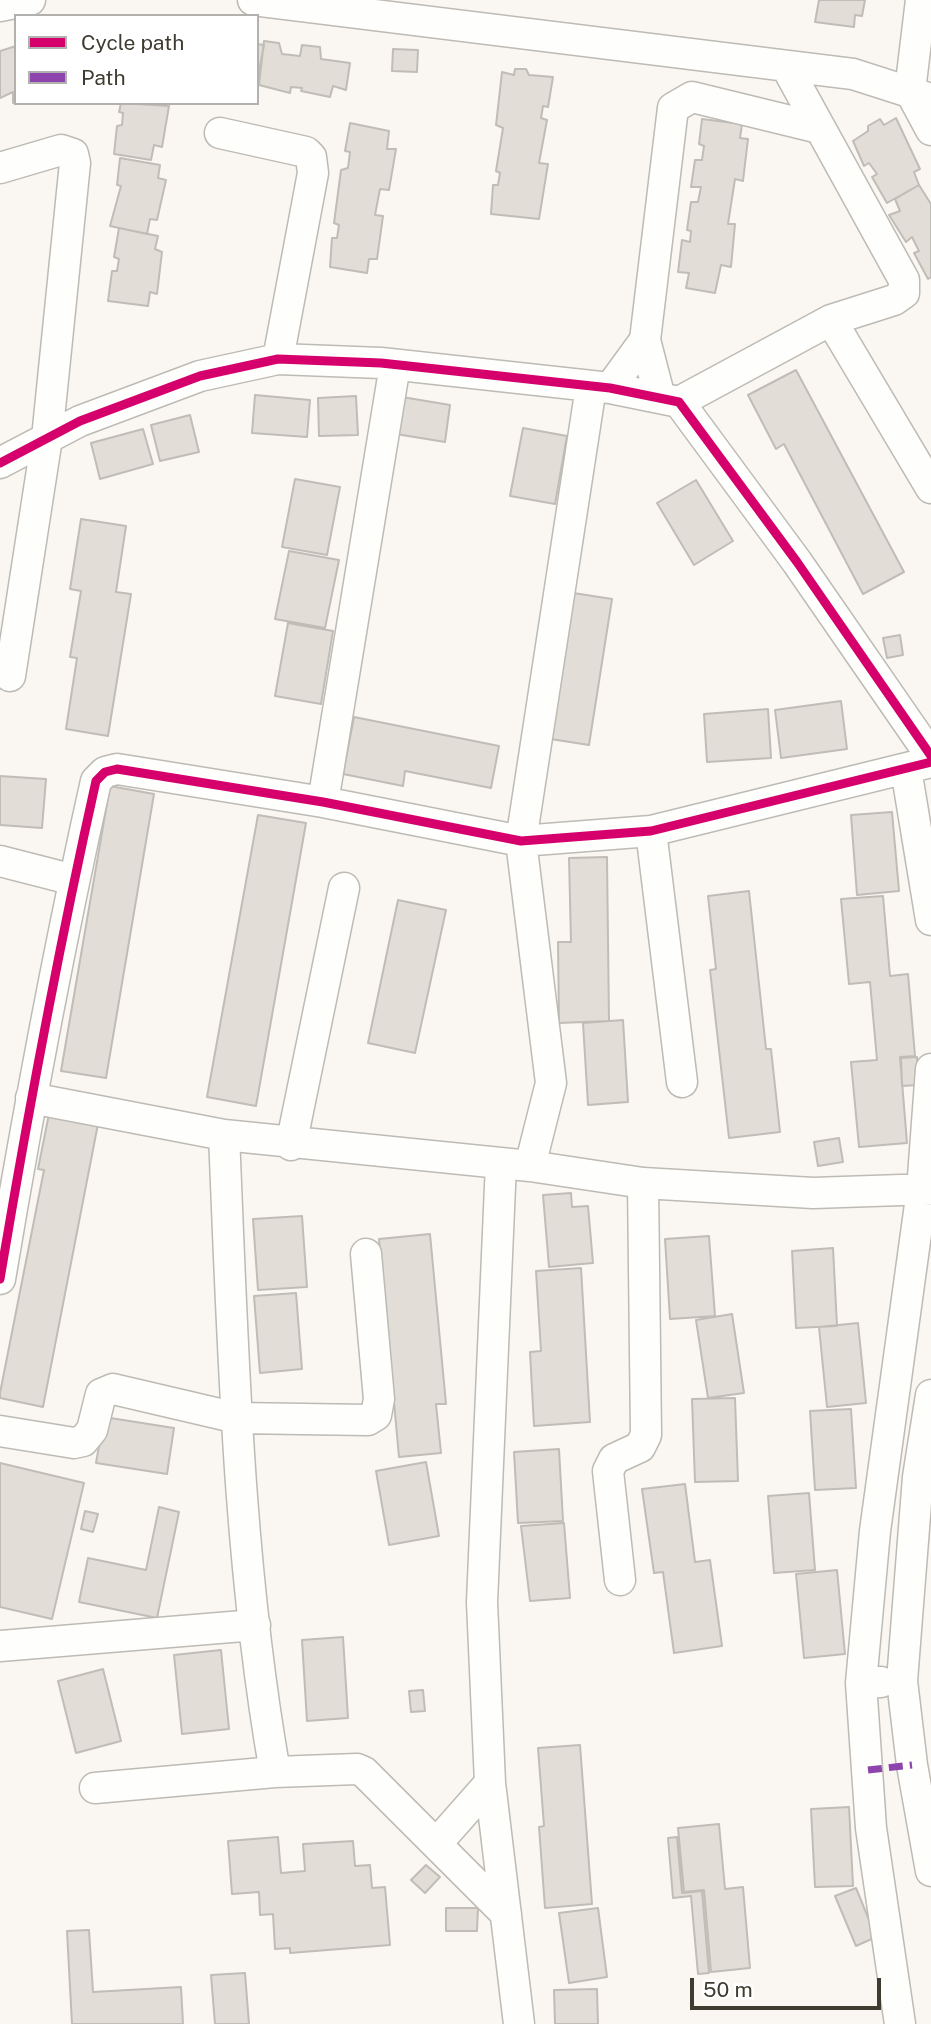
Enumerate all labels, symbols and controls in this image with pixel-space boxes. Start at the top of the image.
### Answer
legend [14,14,259,105]
text: Cycle path [81,30,184,55]
text: Path [81,65,126,90]
scale bar [693,1965,884,2009]
text: 50 m [703,1977,753,2002]

